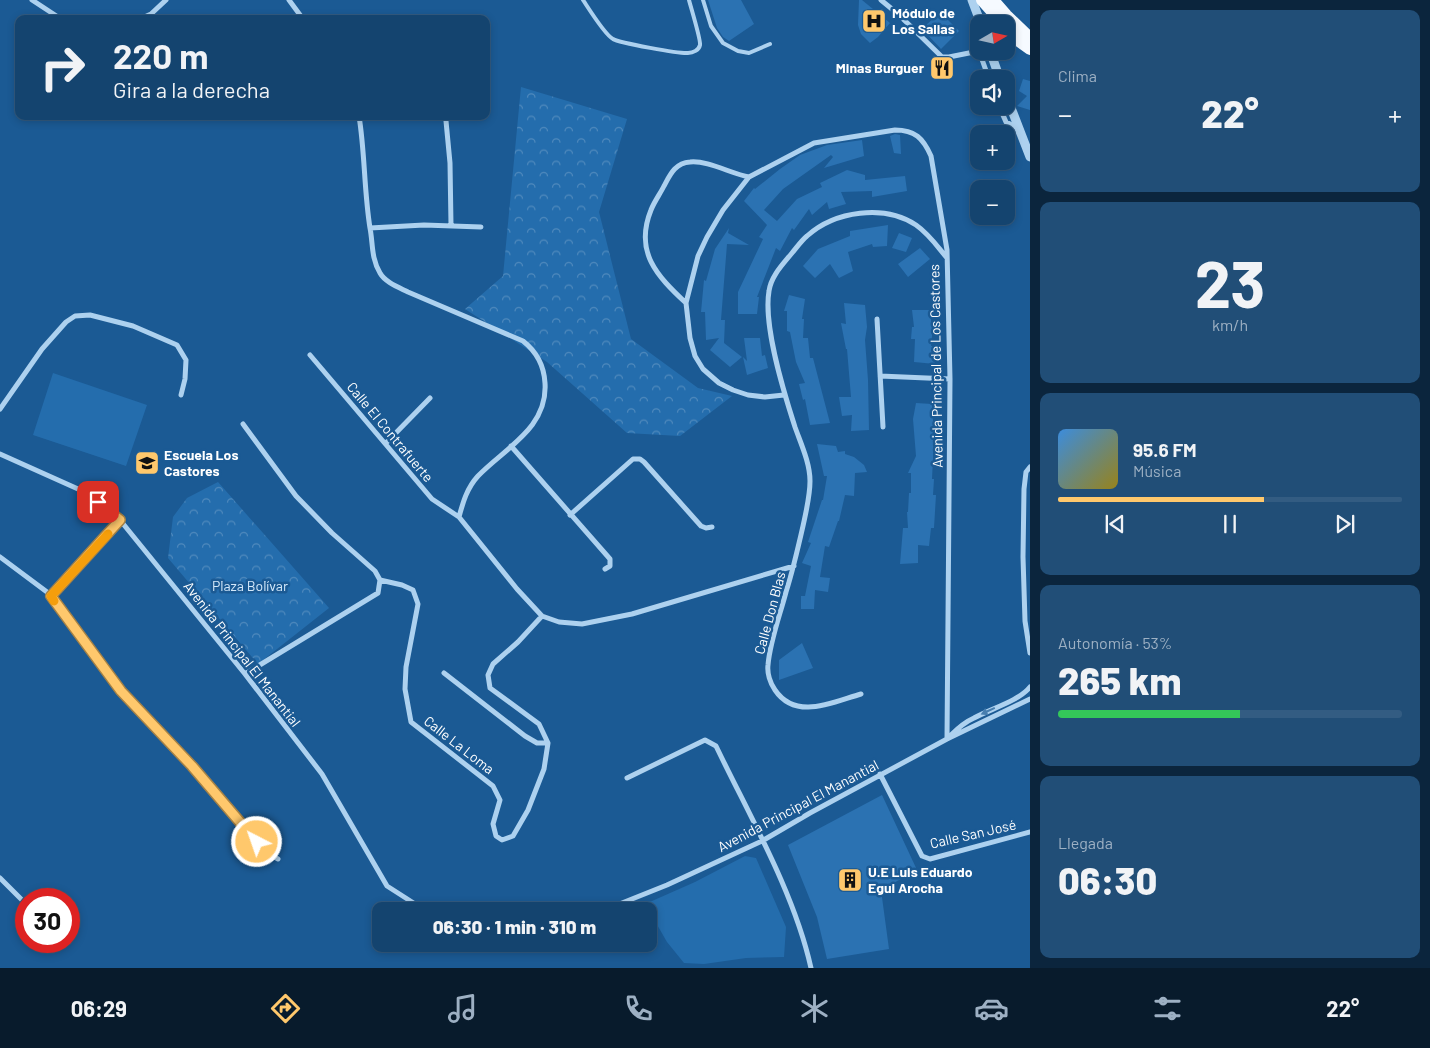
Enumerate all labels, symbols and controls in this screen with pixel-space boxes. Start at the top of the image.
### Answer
place label: Módulo de Los Salias [892,4,955,37]
hospital icon: Módulo de Los Salias [861,8,887,34]
north arrow [970,15,1015,60]
map controls [970,15,1015,225]
text: 220 m [113,34,208,76]
icon: right [30,35,95,100]
restaurant icon: Minas Burguer [929,55,955,81]
place label: Minas Burguer [836,59,925,76]
text: Clima [1058,66,1097,85]
button: sound [970,70,1015,115]
text: Gira a la derecha [113,76,270,102]
text: 22° [1201,90,1259,136]
text: − [1058,97,1072,131]
text: + [1388,97,1402,131]
button: + [970,125,1015,170]
button: − [970,180,1015,225]
text: 23 [1195,243,1265,321]
street label: Avenida Principal de Los Castores [925,264,946,468]
text: km/h [1212,315,1248,334]
street label: Calle El Contrafuerte [344,378,437,485]
text: 95.6 FM [1133,438,1197,461]
place label: Escuela Los Castores [164,446,238,479]
school or university icon: Escuela Los Castores [134,450,160,476]
text: Música [1133,461,1181,480]
pin [77,481,119,523]
icon: arrive [84,488,112,516]
icon: previous [1101,510,1129,538]
icon: pause [1216,510,1244,538]
icon: next [1331,510,1359,538]
street label: Calle Don Blas [750,569,789,656]
park label: Plaza Bolívar [212,577,288,594]
street label: Avenida Principal El Manantial [180,578,304,730]
text: Autonomía · 53% [1058,633,1172,652]
text: 265 km [1058,657,1181,703]
one-way arrow [981,707,995,715]
street label: Calle La Loma [421,712,498,777]
street label: Avenida Principal El Manantial [714,756,881,855]
position arrow [230,815,282,867]
street label: Calle San José [928,815,1018,852]
text: Llegada [1058,833,1113,852]
text: 06:30 [1058,857,1157,903]
place label: U.E Luis Eduardo Egui Arocha [868,863,973,896]
building icon: U.E Luis Eduardo Egui Arocha [837,867,863,893]
speed limit sign: 30 [15,888,80,953]
text: 06:30 · 1 min · 310 m [433,915,596,938]
icon: directions [268,991,303,1026]
icon: music [445,991,480,1026]
icon: phone [621,991,656,1026]
icon: climate [797,991,832,1026]
icon: car [974,991,1009,1026]
icon: filters [1150,991,1185,1026]
text: 06:29 [71,995,127,1021]
text: 22° [1326,995,1359,1021]

